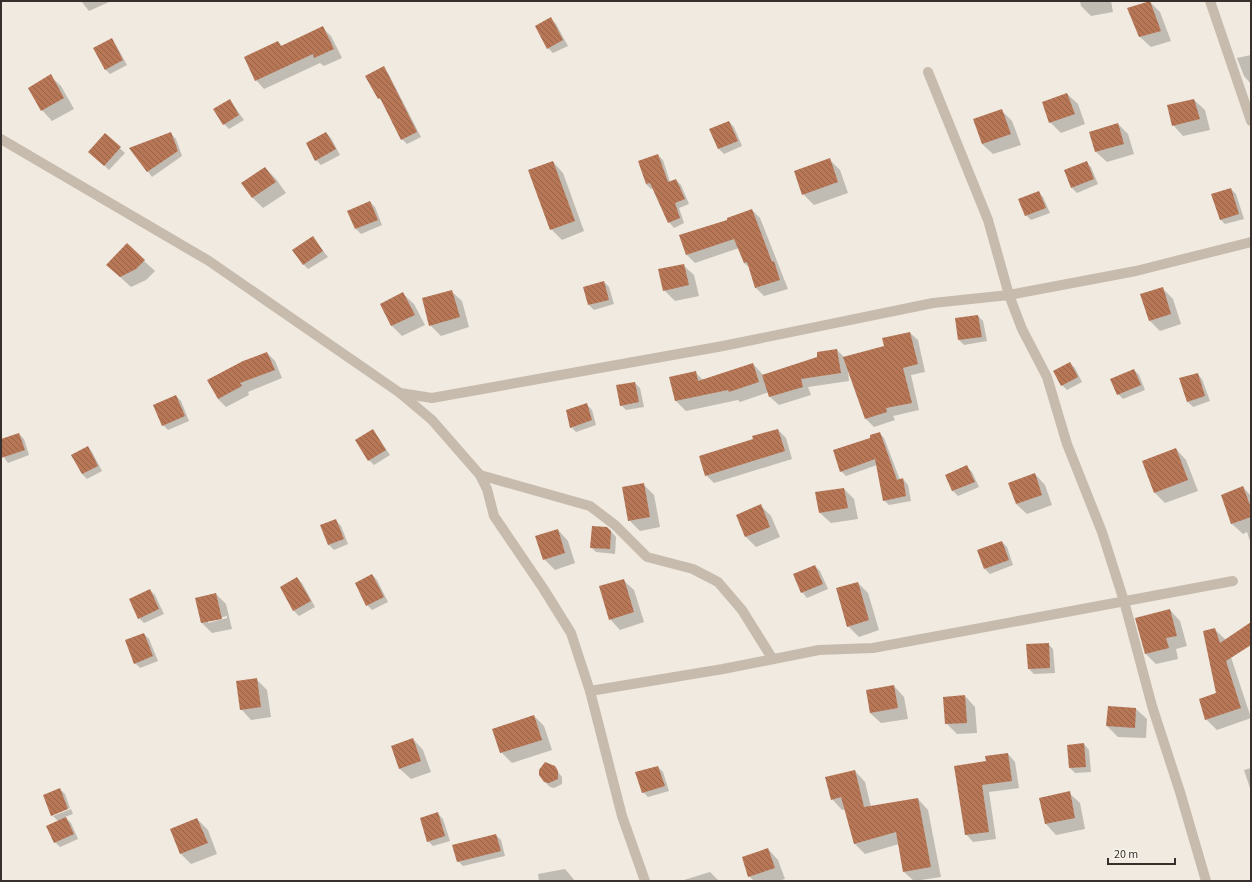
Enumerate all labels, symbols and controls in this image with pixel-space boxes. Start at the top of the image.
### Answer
scale bar [1108,840,1175,866]
text: 20 m [1114,846,1138,863]

